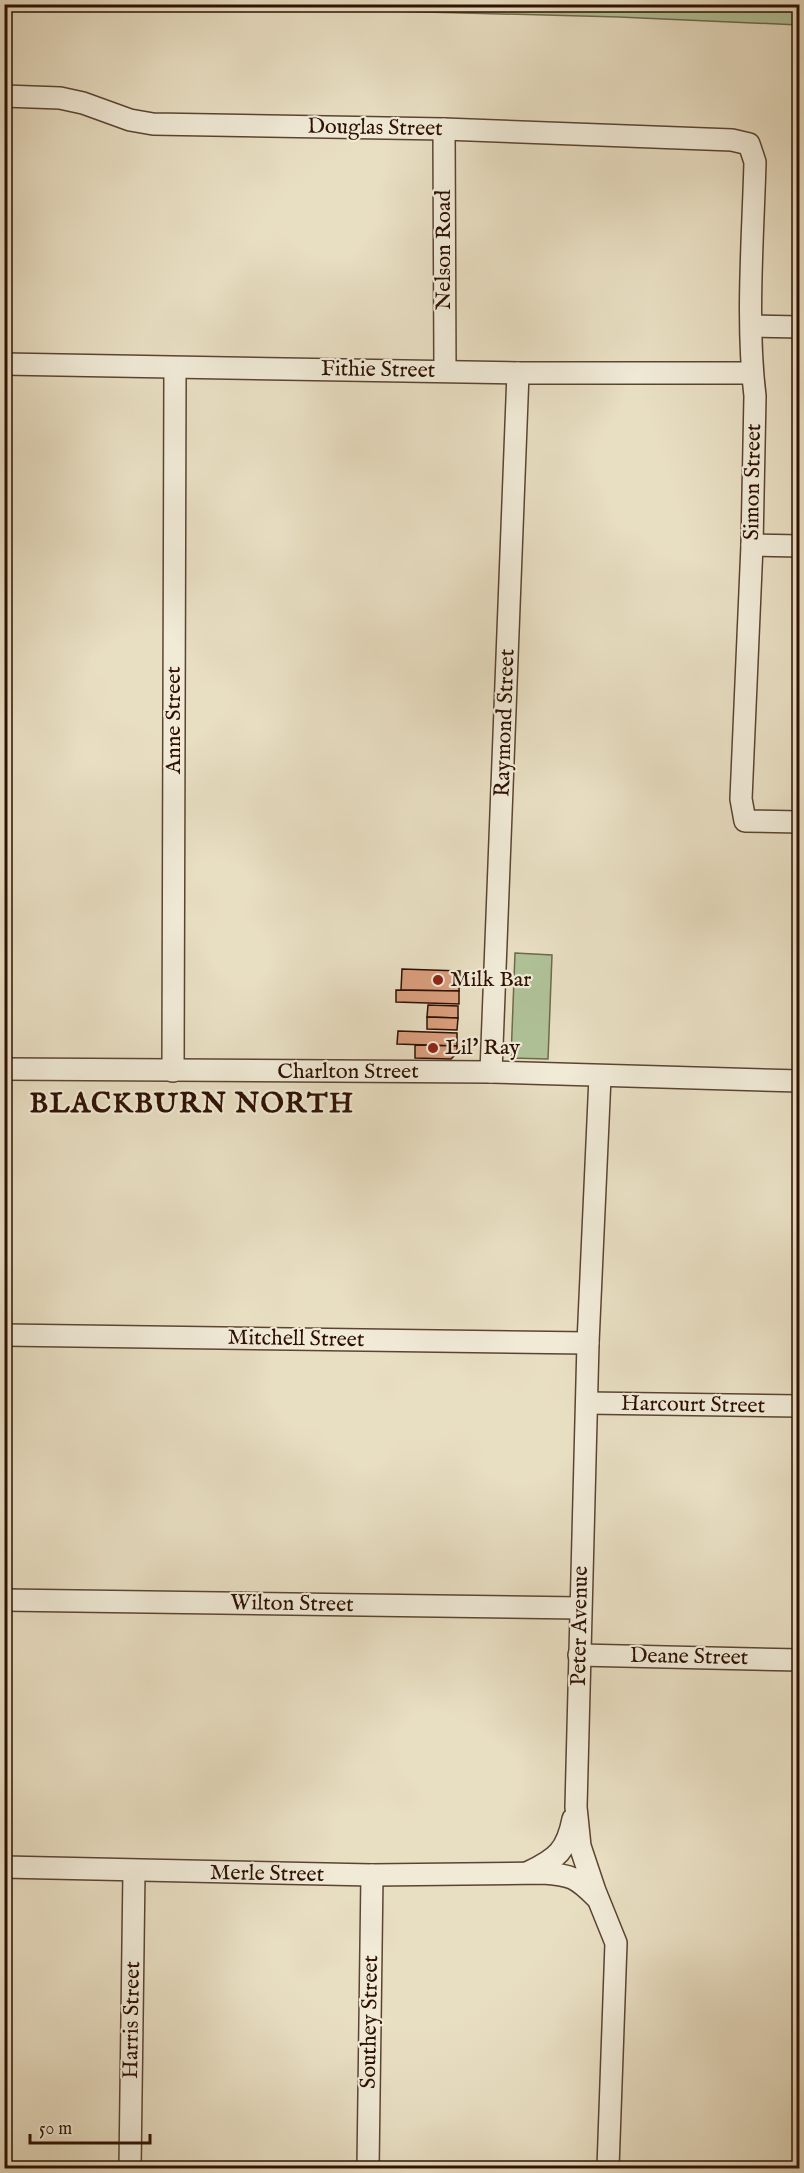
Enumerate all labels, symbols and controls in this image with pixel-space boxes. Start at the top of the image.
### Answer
street label: Douglas Street [307,113,443,143]
street label: Nelson Road [430,190,458,310]
street label: Fithie Street [321,355,436,385]
street label: Simon Street [738,423,768,541]
street label: Raymond Street [488,648,522,798]
street label: Anne Street [160,666,188,775]
place label: Milk Bar [450,966,531,994]
marker: Milk Bar [431,973,445,987]
place label: Lil' Ray [445,1034,520,1062]
marker: Lil' Ray [426,1041,440,1055]
street label: Charlton Street [277,1058,419,1086]
district label: BLACKBURN NORTH [29,1087,355,1122]
street label: Mitchell Street [227,1324,365,1354]
street label: Harcourt Street [621,1390,766,1420]
street label: Peter Avenue [565,1566,595,1686]
street label: Wilton Street [230,1589,354,1619]
street label: Deane Street [629,1642,749,1672]
street label: Merle Street [210,1859,325,1889]
street label: Southey Street [355,1954,385,2089]
street label: Harris Street [117,1960,147,2079]
scale bar [30,2107,150,2145]
text: 50 m [39,2118,72,2141]

